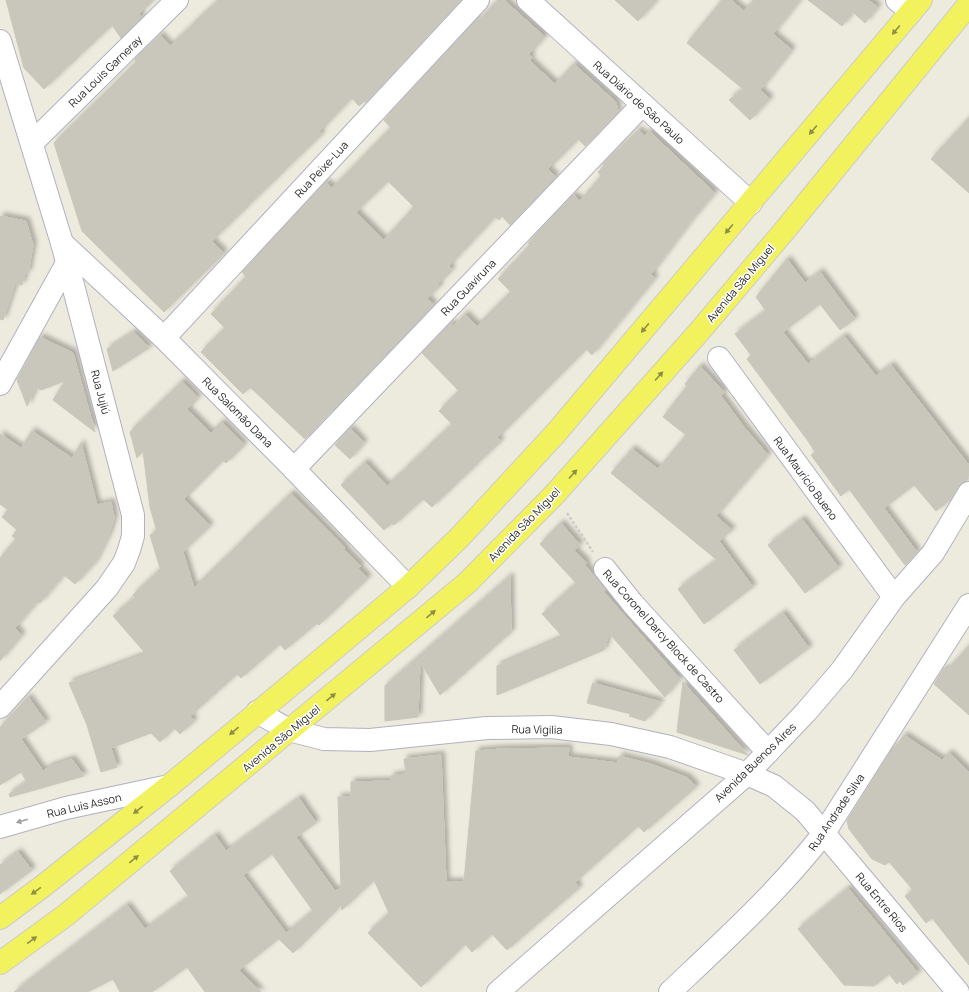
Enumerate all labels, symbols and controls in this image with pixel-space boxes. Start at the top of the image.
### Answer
one-way arrow [892,25,901,35]
street label: Rua Louis Garneray [65,32,145,110]
street label: Rua Diário de São Paulo [590,57,688,147]
one-way arrow [808,124,817,135]
street label: Rua Peixe-Lua [291,137,351,201]
one-way arrow [725,224,734,235]
street label: Avenida São Miguel [703,241,777,325]
street label: Rua Guaviruna [437,255,499,319]
one-way arrow [641,324,650,333]
street label: Rua Jujiú [88,368,114,416]
one-way arrow [654,372,663,381]
street label: Rua Salomão Dana [199,373,277,451]
street label: Rua Maurício Bueno [771,433,842,523]
one-way arrow [568,469,577,478]
street label: Avenida São Miguel [485,484,563,564]
street label: Rua Coronel Darcy Block de Castro [600,566,728,706]
one-way arrow [426,610,436,619]
one-way arrow [325,693,336,701]
street label: Avenida São Miguel [239,701,323,775]
street label: Avenida Buenos Aires [711,719,799,805]
street label: Rua Vigilia [511,721,563,737]
one-way arrow [229,727,240,736]
street label: Rua Andrade Silva [805,770,867,854]
street label: Rua Luís Asson [45,789,123,821]
one-way arrow [133,806,144,815]
one-way arrow [16,818,28,824]
one-way arrow [128,855,139,864]
street label: Rua Entre Rios [853,869,911,935]
one-way arrow [31,887,42,895]
one-way arrow [26,936,37,944]

